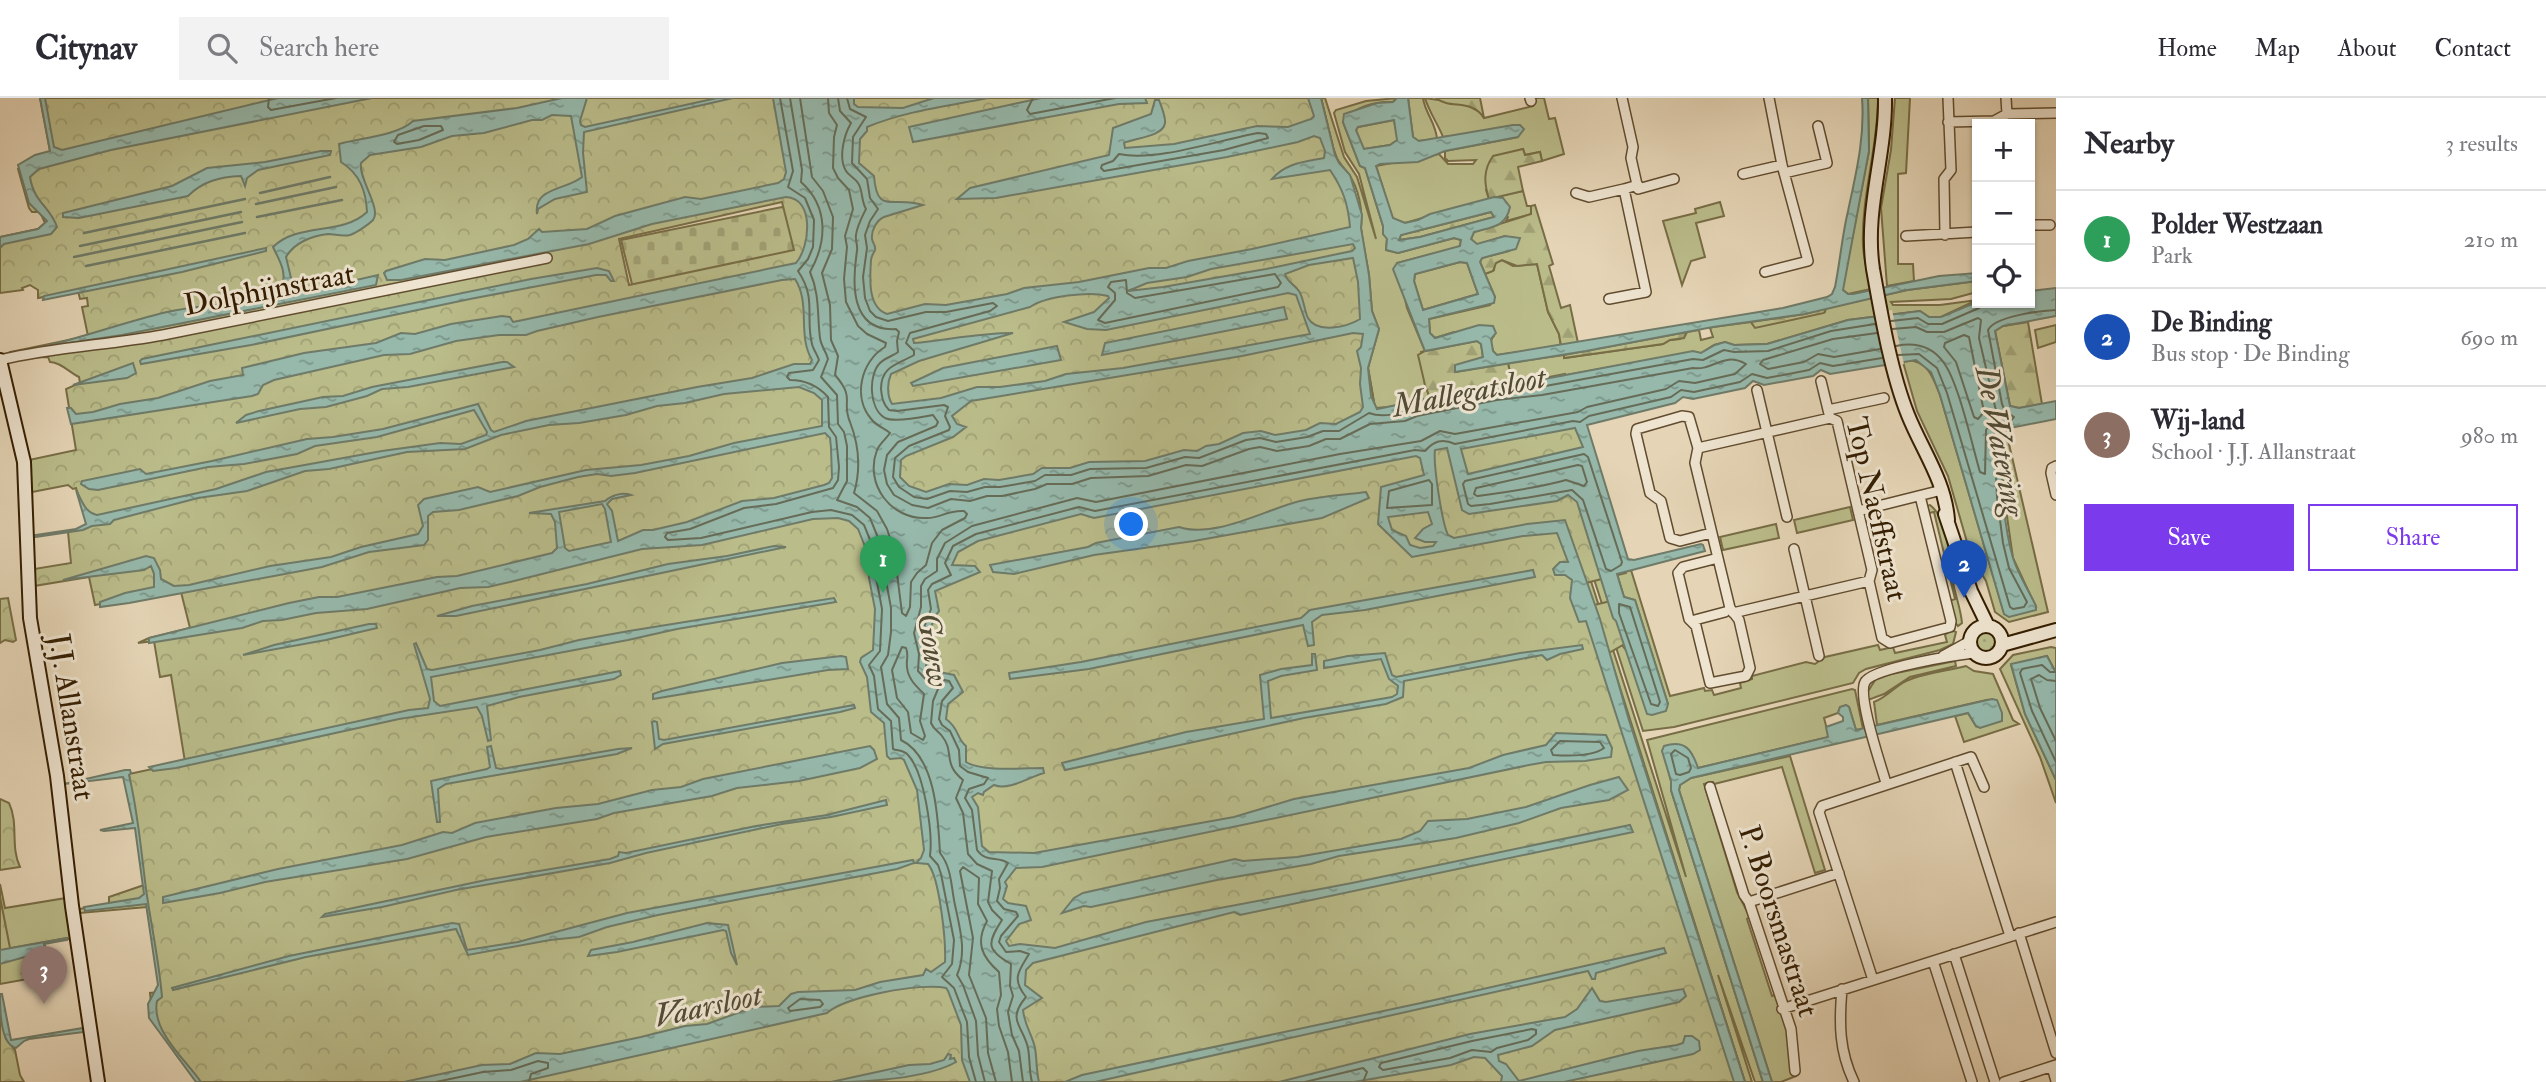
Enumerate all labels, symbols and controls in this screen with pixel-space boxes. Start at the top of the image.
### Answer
search box [179,17,669,80]
text: Citynav [35,28,137,69]
icon: search [203,29,241,67]
text: Search here [259,32,379,64]
text: Home [2157,33,2217,64]
text: Map [2255,33,2300,64]
text: About [2338,33,2397,64]
text: Contact [2435,33,2511,64]
map controls [1972,119,2035,308]
button: + [1972,119,2035,182]
text: Nearby [2084,125,2174,162]
text: 3 results [2445,129,2518,158]
button: − [1972,182,2035,245]
text: Polder Westzaan [2151,209,2323,241]
text: 1 [2103,225,2111,254]
text: 210 m [2464,225,2518,254]
text: Park [2151,241,2193,270]
button: locate [1972,245,2035,308]
street label: Dolphijnstraat [181,255,358,324]
text: De Binding [2151,307,2272,339]
text: 2 [2101,323,2113,352]
text: 690 m [2460,323,2518,352]
text: Bus stop · De Binding [2151,339,2350,368]
water label: Mallegatsloot [1387,357,1551,427]
water label: De Watering [1966,361,2035,522]
text: Wij-land [2151,405,2245,437]
street label: Top Naeffstraat [1837,413,1916,605]
text: 3 [2103,421,2111,450]
text: 980 m [2461,421,2518,450]
text: School · J.J. Allanstraat [2151,437,2356,466]
button: Save [2084,504,2294,571]
button: Share [2308,504,2518,571]
your location [1114,507,1148,541]
pin: 1 [860,535,906,593]
pin: 2 [1941,540,1987,598]
water label: Gouw [907,610,959,690]
street label: J.J. Allanstraat [40,630,103,803]
street label: P. Boorsmastraat [1730,821,1827,1022]
pin: 3 [21,946,67,1004]
water label: Vaarsloot [651,975,767,1037]

